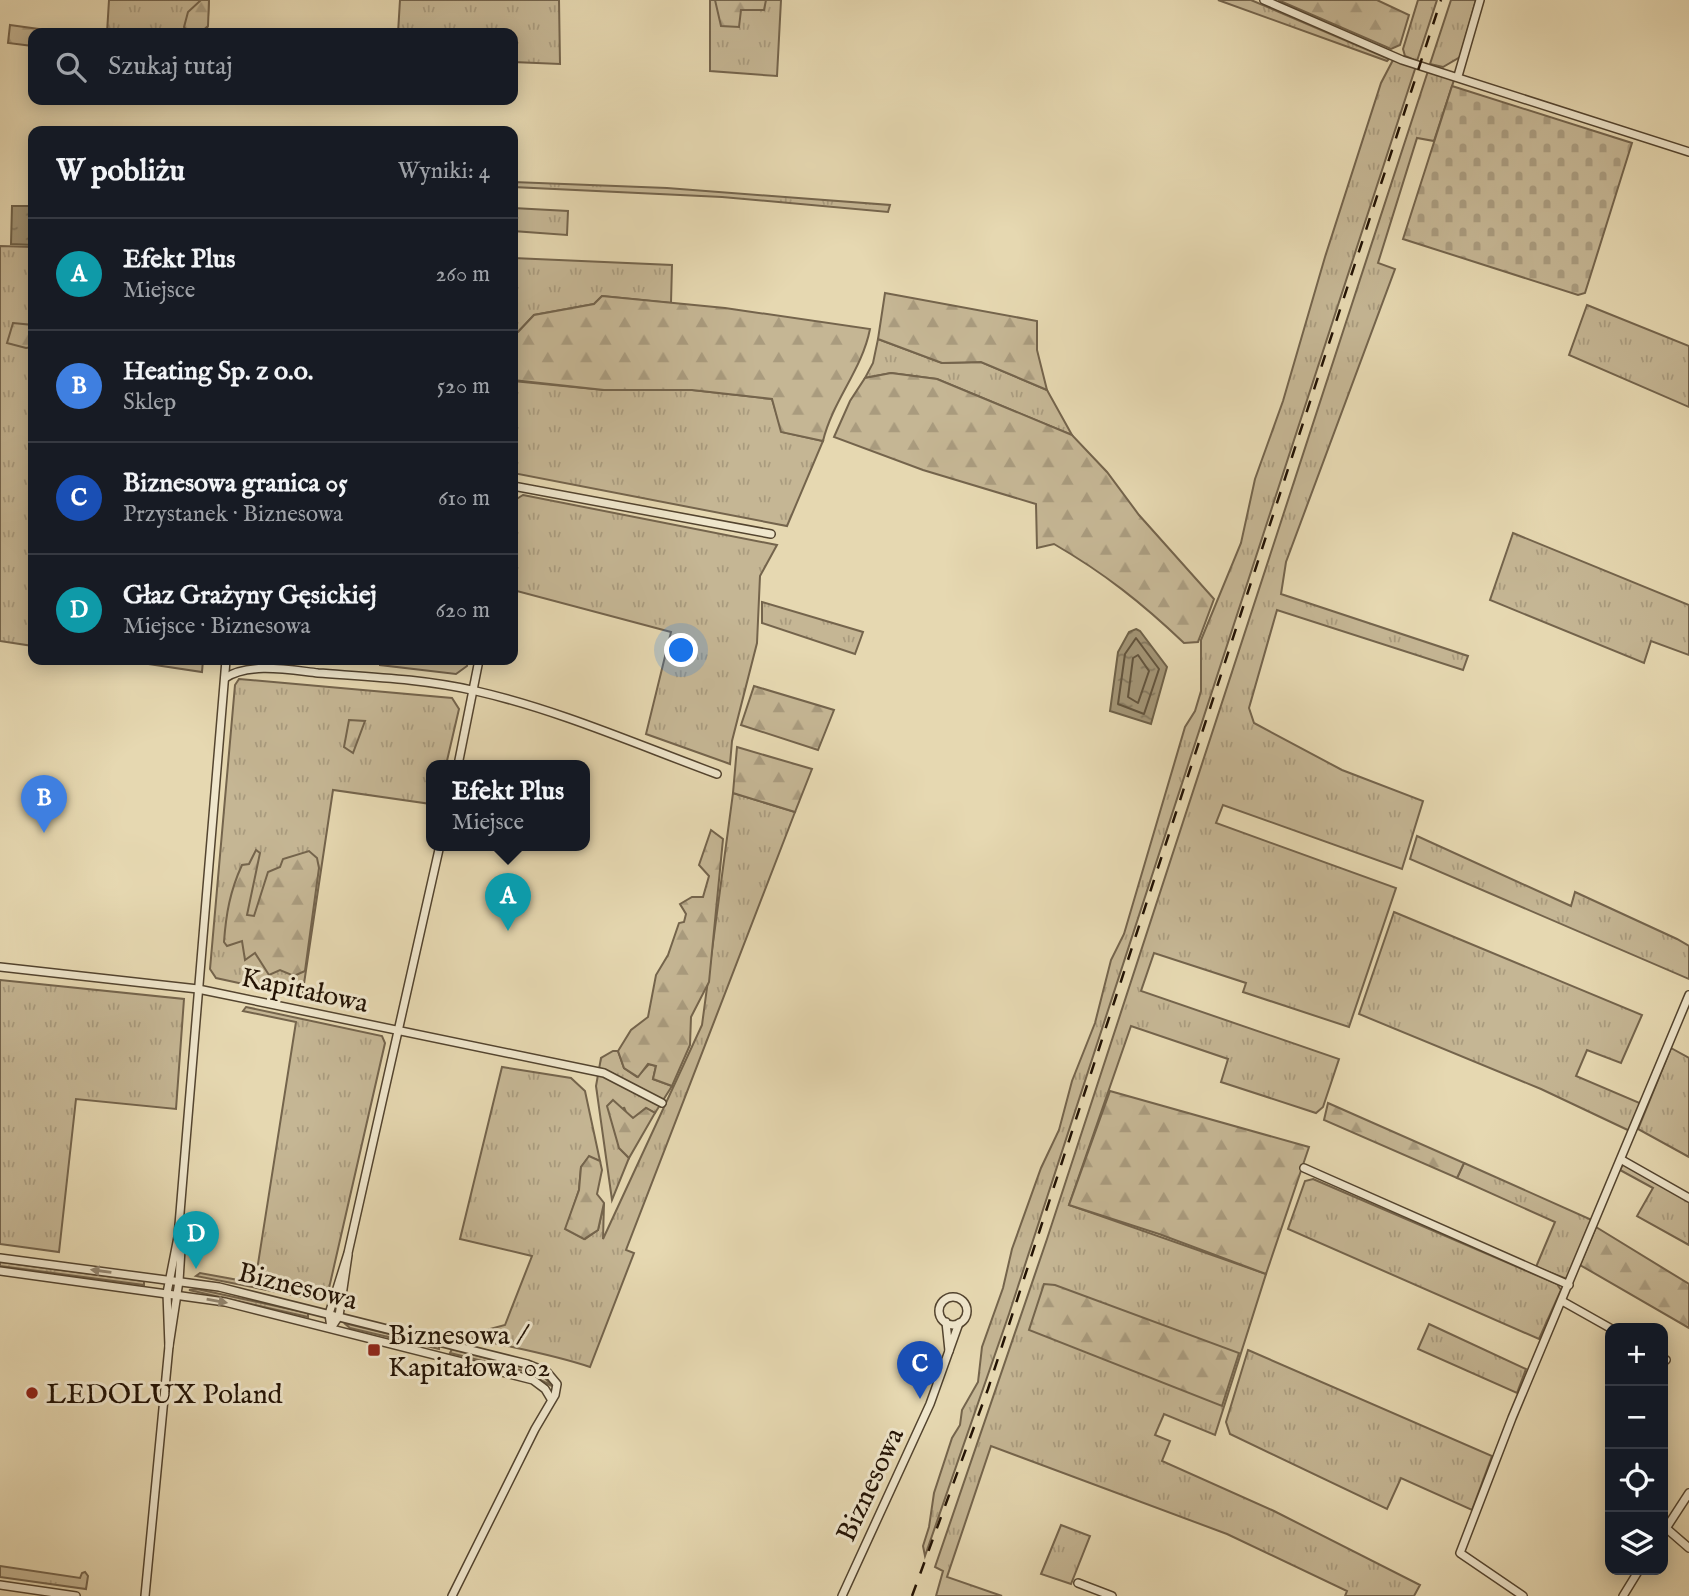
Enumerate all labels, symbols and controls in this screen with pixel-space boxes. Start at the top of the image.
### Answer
search box [28,28,518,105]
icon: search [52,48,90,86]
text: Szukaj tutaj [108,50,233,83]
text: W pobliżu [56,153,185,191]
text: Wyniki: 4 [398,157,490,186]
text: Efekt Plus [123,243,235,276]
text: A [71,260,87,289]
text: 260 m [435,260,490,289]
text: Miejsce [123,276,195,305]
text: Heating Sp. z o.o. [123,355,313,388]
text: B [71,372,87,401]
text: 520 m [437,372,490,401]
text: Sklep [123,388,176,417]
text: Biznesowa granica 05 [123,467,348,500]
text: C [71,484,87,513]
text: 610 m [438,484,490,513]
text: Przystanek · Biznesowa [123,500,343,529]
text: Głaz Grażyny Gęsickiej [123,579,377,612]
text: D [70,596,88,625]
text: 620 m [435,596,490,625]
text: Miejsce · Biznesowa [123,612,310,641]
your location [664,633,698,667]
popup [426,760,590,851]
pin: B [21,775,67,833]
text: Efekt Plus [452,775,564,808]
text: Miejsce [452,808,524,837]
pin: A [485,873,531,931]
street label: Kapitałowa [238,961,372,1022]
pin: D [173,1211,219,1269]
street label: Biznesowa [234,1256,362,1319]
one-way arrow [90,1265,112,1276]
one-way arrow [206,1296,228,1307]
place label: Biznesowa / Kapitałowa 02 [388,1319,550,1386]
map controls [1605,1323,1668,1575]
button: + [1605,1323,1668,1386]
pin: C [897,1341,943,1399]
marker: Biznesowa / Kapitałowa 02 [366,1342,382,1358]
place label: LEDOLUX Poland [46,1378,283,1413]
marker: LEDOLUX Poland [24,1385,40,1401]
button: − [1605,1386,1668,1449]
street label: Biznesowa [830,1422,913,1548]
button: locate [1605,1449,1668,1512]
button: layers [1605,1512,1668,1575]

